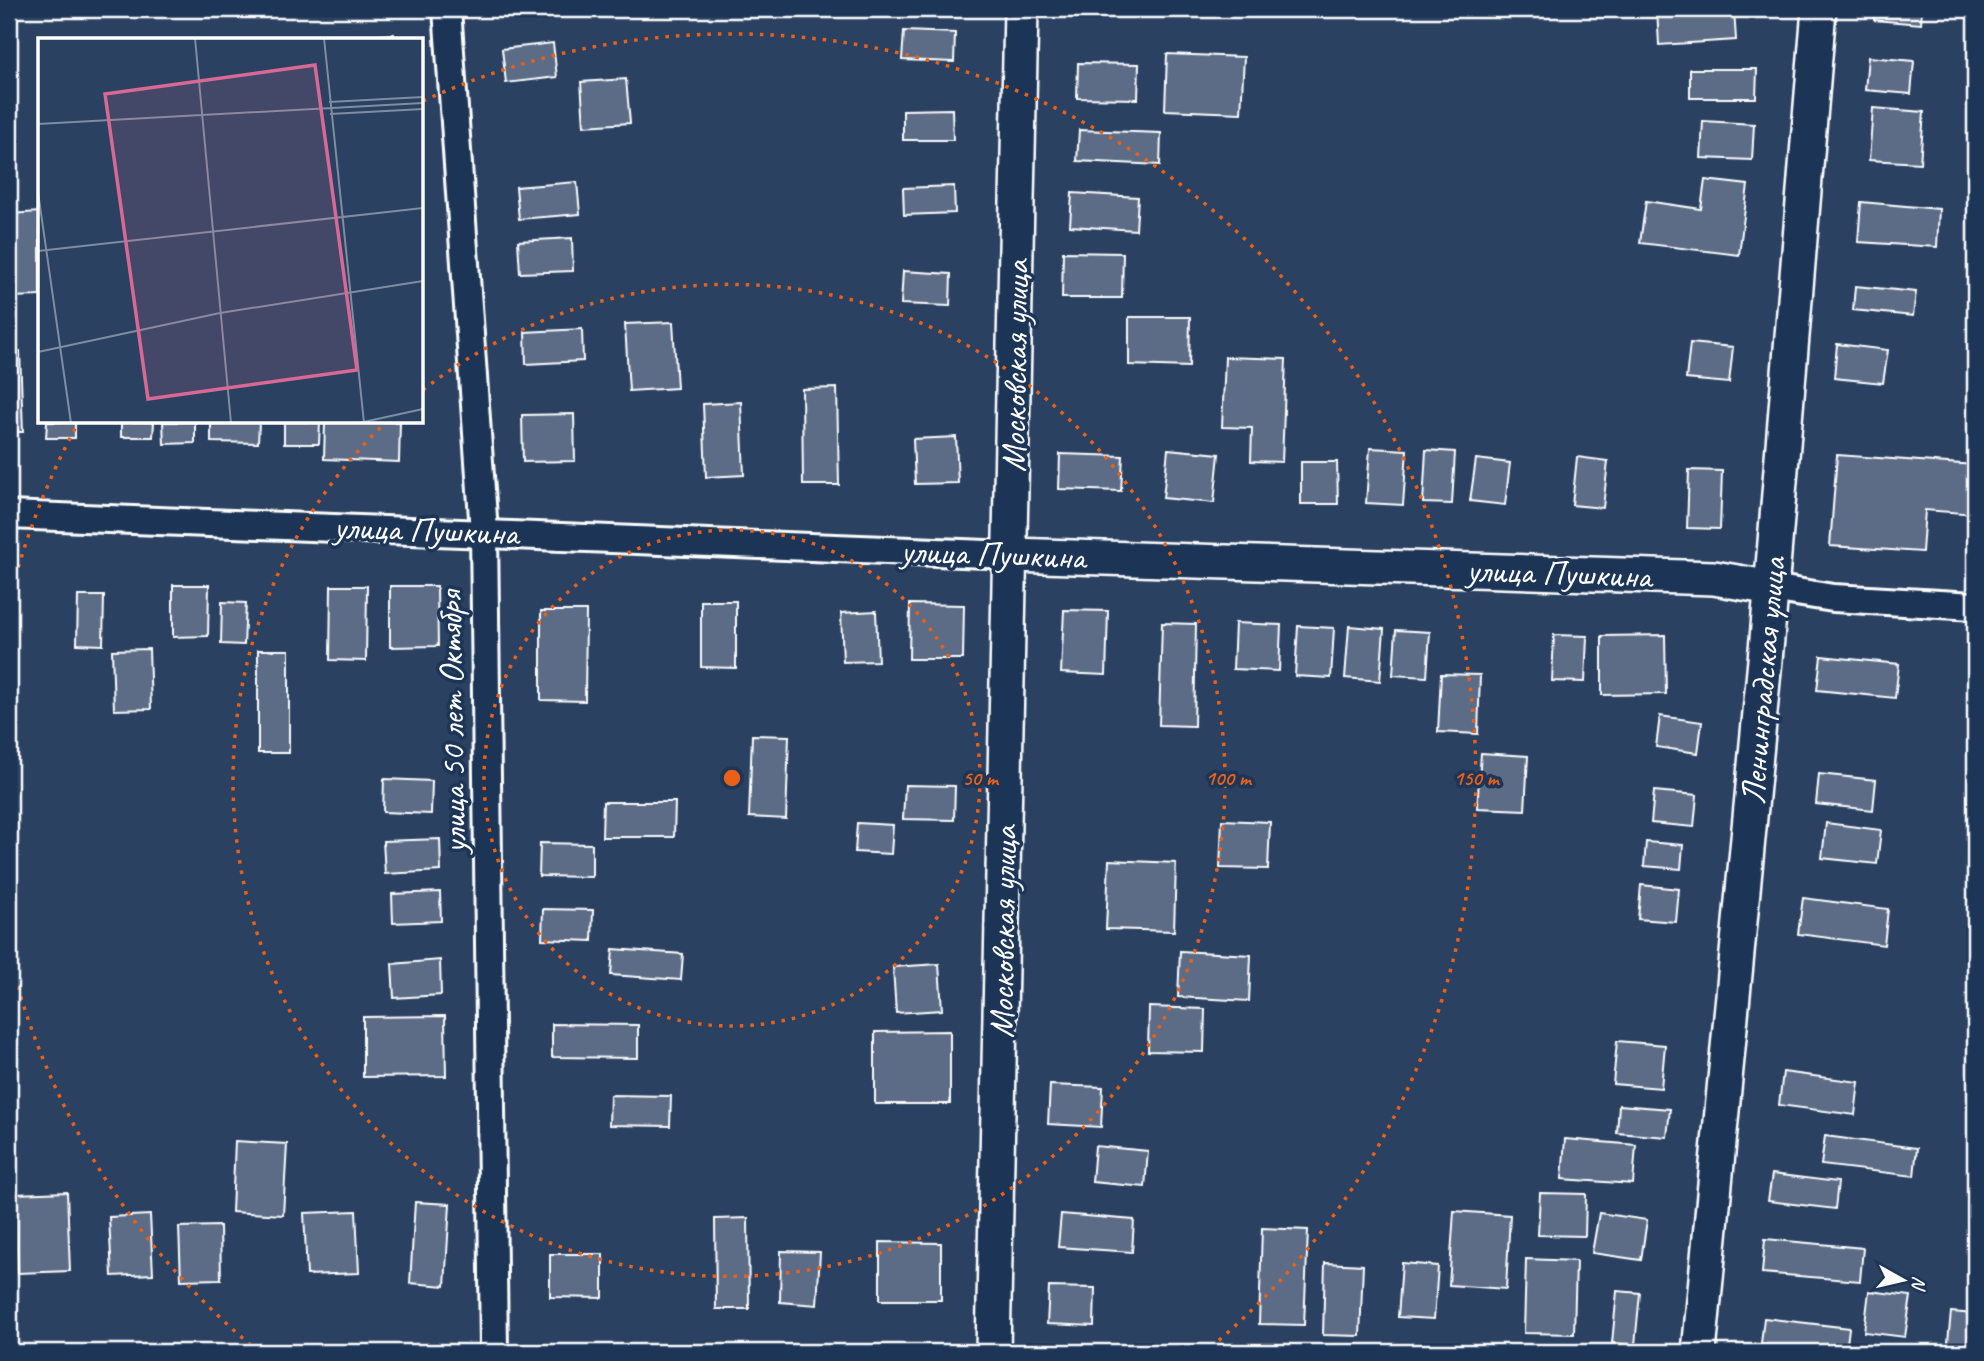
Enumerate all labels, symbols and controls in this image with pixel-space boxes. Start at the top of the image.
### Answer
inset map [38,38,424,424]
street label: Московская улица [991,257,1039,472]
street label: улица Пушкина [331,504,522,556]
street label: улица Пушкина [898,528,1089,580]
street label: улица Пушкина [1464,547,1655,599]
street label: Ленинградская улица [1730,554,1796,806]
street label: улица 50 лет Октября [427,587,477,856]
text: 50 m [962,765,1000,791]
text: 100 m [1205,765,1253,791]
text: 150 m [1453,765,1501,791]
centre of rings [720,766,744,790]
street label: Московская улица [979,823,1027,1038]
north arrow [1868,1246,1938,1316]
text: N [1906,1275,1932,1293]

